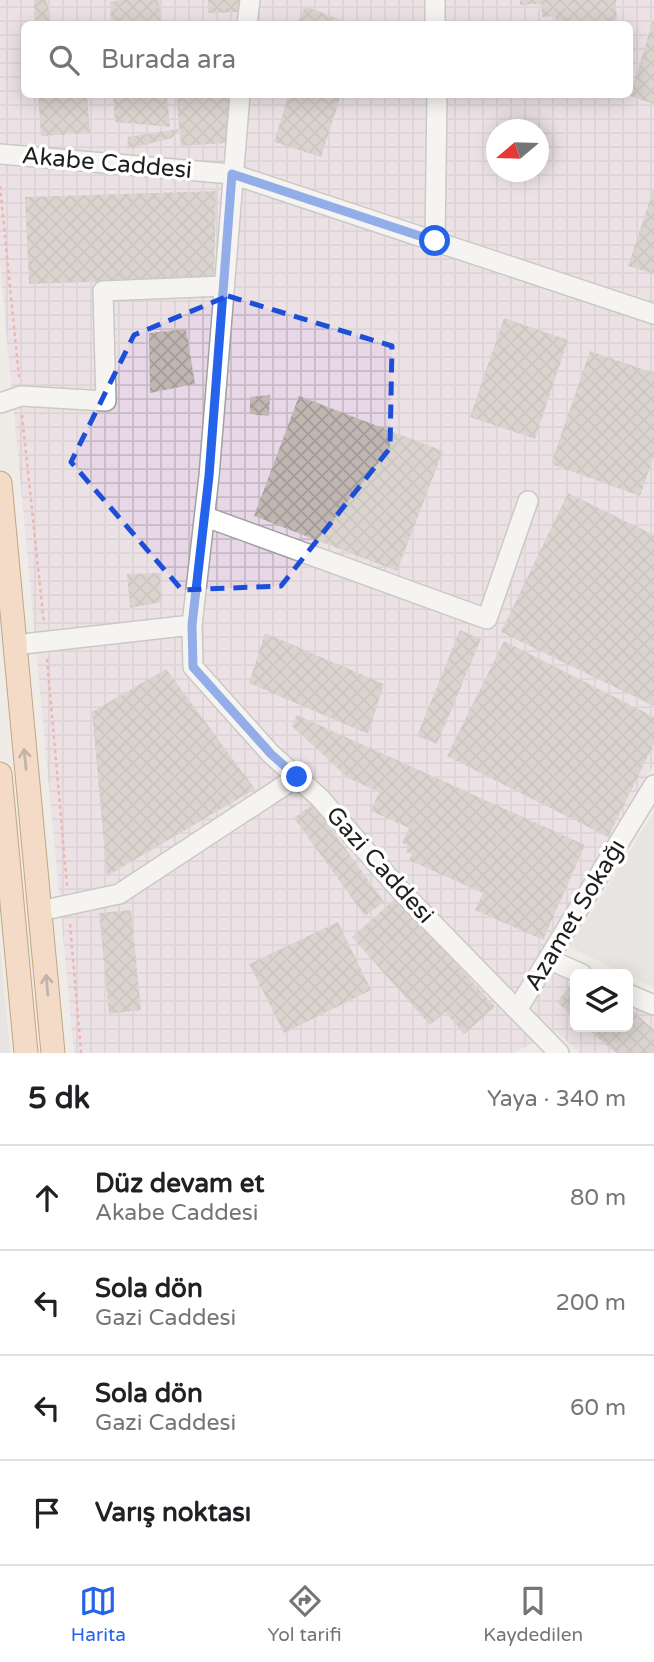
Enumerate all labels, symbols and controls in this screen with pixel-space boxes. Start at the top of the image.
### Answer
search box [21,21,633,98]
icon: search [45,41,83,79]
text: Burada ara [101,44,236,75]
north arrow [486,119,549,182]
street label: Akabe Caddesi [21,141,193,185]
route start [419,225,450,256]
one-way arrow [18,748,31,770]
route end [281,761,312,792]
street label: Gazi Caddesi [320,801,440,929]
street label: Azamet Sokağı [518,834,632,996]
map controls [570,969,633,1032]
button: layers [570,969,633,1032]
one-way arrow [40,974,53,997]
text: 5 dk [28,1080,90,1117]
text: Yaya · 340 m [487,1085,626,1113]
text: Düz devam et [95,1168,264,1199]
icon: ahead [28,1179,66,1217]
text: 80 m [570,1184,626,1212]
text: Akabe Caddesi [95,1199,258,1227]
text: Sola dön [95,1273,203,1304]
icon: left [28,1284,66,1322]
text: 200 m [556,1289,626,1317]
text: Gazi Caddesi [95,1304,236,1332]
text: Sola dön [95,1378,203,1409]
icon: left [28,1389,66,1427]
text: 60 m [570,1394,626,1422]
text: Gazi Caddesi [95,1409,236,1437]
icon: arrive [28,1494,66,1532]
text: Varış noktası [95,1497,251,1528]
tab: Harita [71,1582,126,1646]
tab: Yol tarifi [268,1582,342,1646]
tab: Kaydedilen [483,1582,583,1646]

